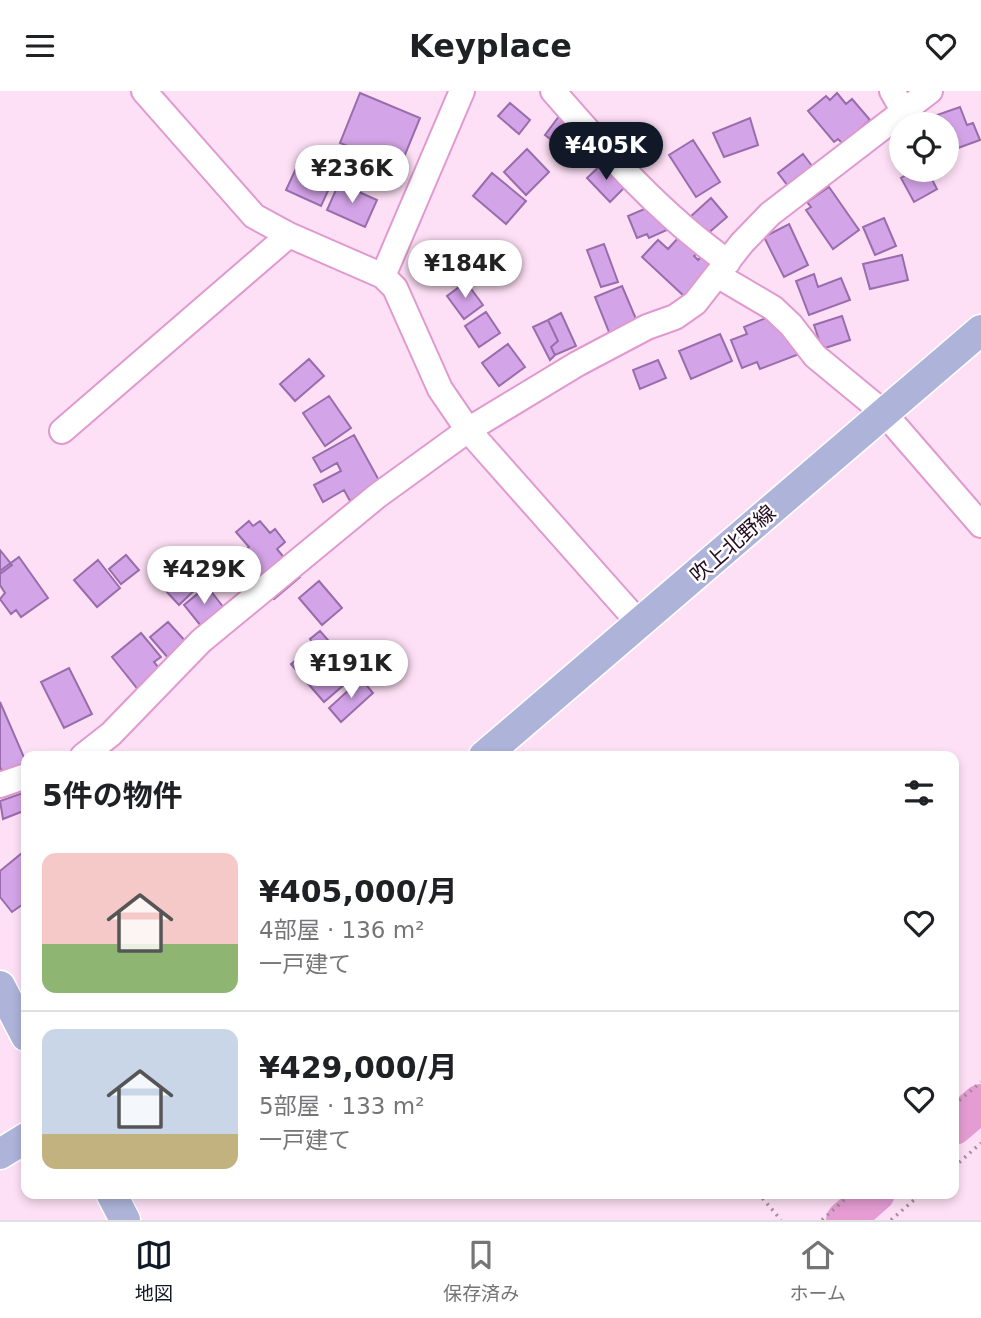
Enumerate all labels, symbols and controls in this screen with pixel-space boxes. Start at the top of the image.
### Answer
icon: menu [21,27,59,65]
text: Keyplace [409,27,572,65]
icon: heart [922,27,960,65]
map controls [889,112,959,182]
button: locate [889,112,959,182]
pin: ¥405K [557,123,655,182]
text: ¥405K [565,132,647,158]
pin: ¥236K [303,145,401,205]
text: ¥236K [311,155,393,181]
pin: ¥184K [416,241,514,300]
text: ¥184K [424,250,506,276]
street label: 吹上北野線 [686,501,780,587]
pin: ¥429K [155,547,253,606]
text: ¥429K [163,556,245,582]
pin: ¥191K [302,641,400,700]
text: ¥191K [310,650,392,676]
icon: filters [900,774,938,812]
text: 5件の物件 [42,778,183,813]
text: ¥405,000/月 [259,874,457,909]
icon: home [98,881,182,965]
icon: heart [900,904,938,942]
text: 4部屋 · 136 m² [259,917,424,943]
text: 一戸建て [259,951,351,977]
text: ¥429,000/月 [259,1050,457,1085]
icon: home [98,1057,182,1141]
icon: heart [900,1080,938,1118]
text: 5部屋 · 133 m² [259,1093,424,1119]
text: 一戸建て [259,1127,351,1153]
tab: 地図 [135,1236,173,1305]
tab: 保存済み [443,1236,519,1305]
tab: ホーム [789,1236,846,1305]

